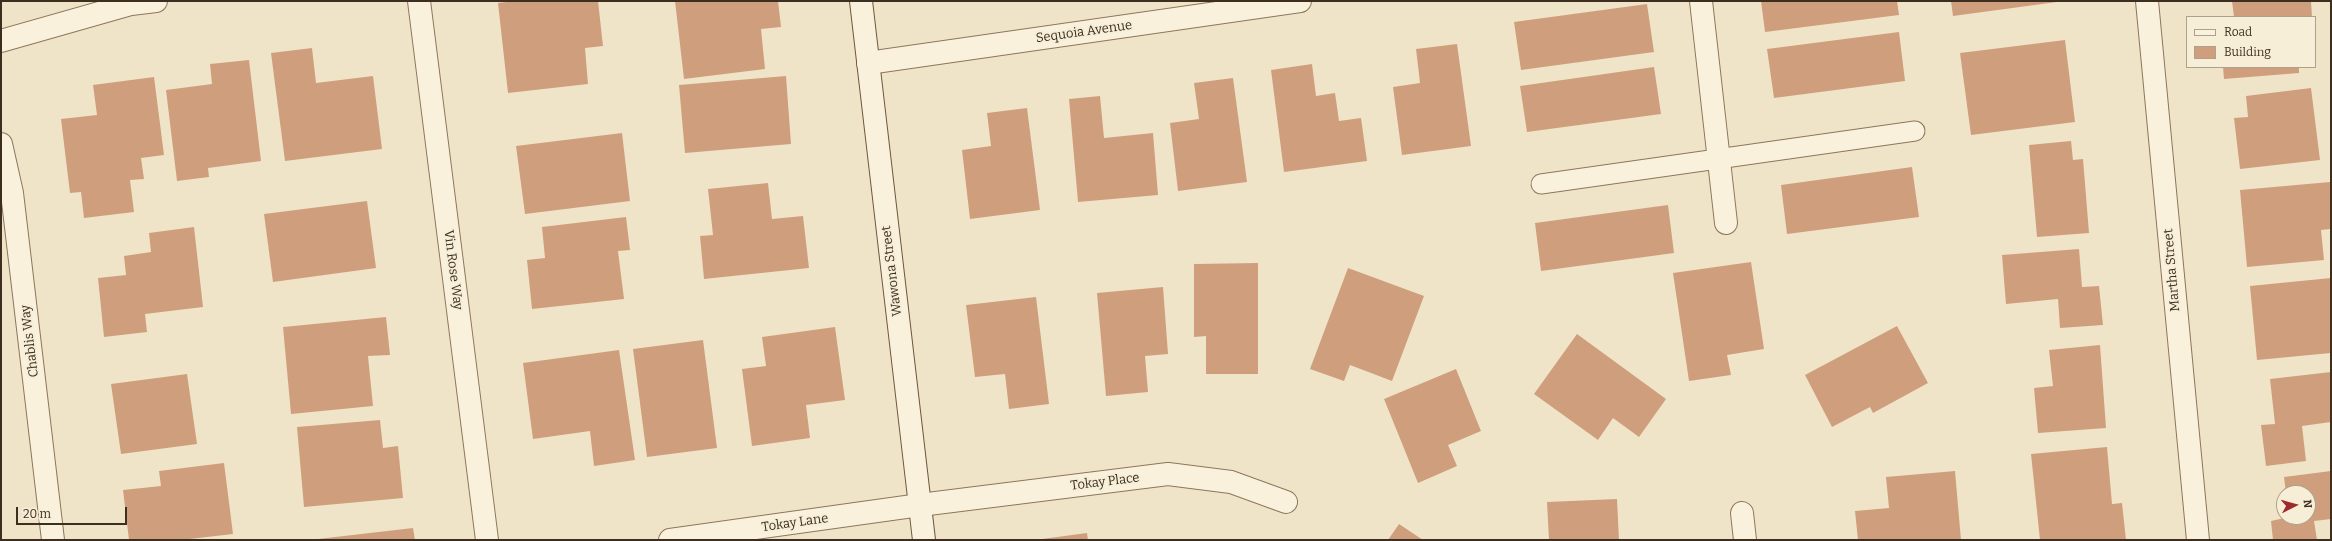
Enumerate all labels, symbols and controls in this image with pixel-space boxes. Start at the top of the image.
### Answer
legend [2186,16,2316,68]
street label: Sequoia Avenue [1035,18,1133,46]
text: Road [2224,25,2252,39]
text: Building [2224,45,2271,59]
street label: Wawona Street [879,225,905,317]
street label: Martha Street [2161,228,2183,312]
street label: Vin Rose Way [440,229,466,311]
street label: Chablis Way [18,304,42,378]
street label: Tokay Place [1070,470,1140,494]
north arrow [2276,485,2316,525]
scale bar [18,499,129,525]
text: N [2301,499,2314,509]
text: 20 m [23,507,51,521]
street label: Tokay Lane [761,511,829,535]

